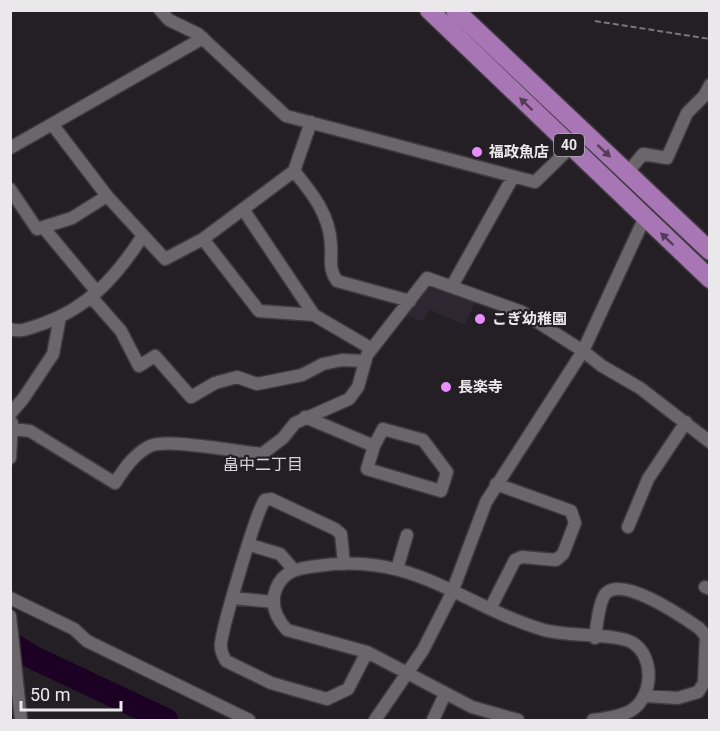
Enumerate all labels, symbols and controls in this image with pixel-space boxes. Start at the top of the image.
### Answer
one-way arrow [519,98,533,112]
road number: 40 [554,134,584,156]
place label: 福政魚店 [488,143,549,161]
one-way arrow [597,144,611,158]
marker: 福政魚店 [470,145,484,159]
one-way arrow [660,233,675,246]
place label: こぎ幼稚園 [492,310,567,328]
marker: こぎ幼稚園 [473,312,487,326]
place label: 長楽寺 [458,378,503,396]
marker: 長楽寺 [439,380,453,394]
district label: 畠中二丁目 [223,455,303,474]
scale bar [21,674,122,712]
text: 50 m [30,684,70,705]

